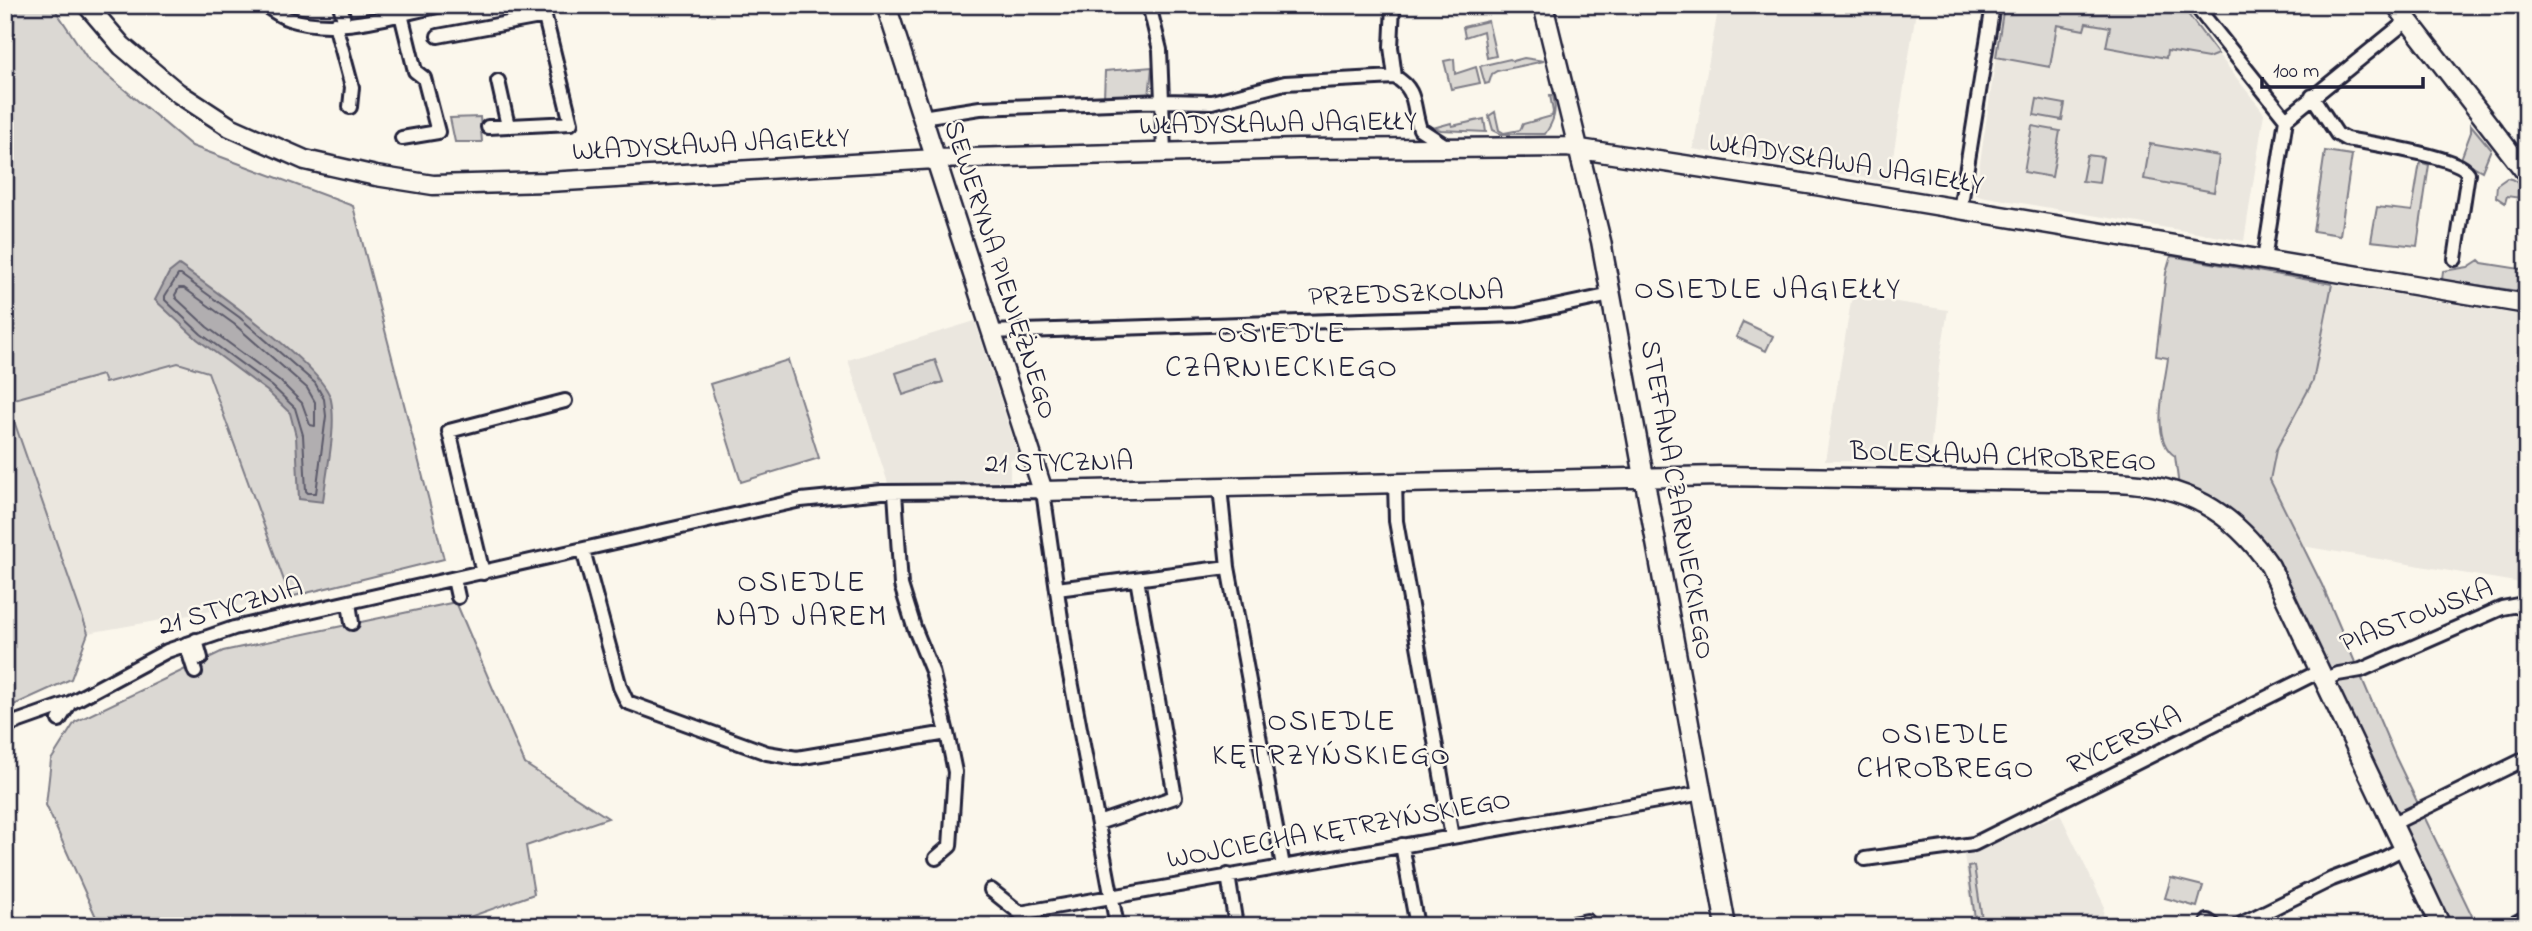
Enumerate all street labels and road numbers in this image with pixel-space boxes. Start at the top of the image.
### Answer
street label: WŁADYSŁAWA JAGIEŁŁY [1139,102,1417,148]
street label: SEWERYNA PIENIĘŻNEGO [931,115,1067,425]
street label: WŁADYSŁAWA JAGIEŁŁY [571,118,851,174]
street label: WŁADYSŁAWA JAGIEŁŁY [1706,123,1987,207]
street label: PRZEDSZKOLNA [1307,271,1505,319]
street label: STEFANA CZARNIECKIEGO [1628,337,1724,663]
street label: BOLESŁAWA CHROBREGO [1848,432,2157,484]
street label: 21 STYCZNIA [984,442,1134,486]
street label: 21 STYCZNIA [154,568,308,648]
street label: PIASTOWSKA [2334,569,2500,665]
street label: RYCERSKA [2061,697,2189,787]
street label: WOJCIECHA KĘTRZYŃSKIEGO [1164,781,1514,881]

